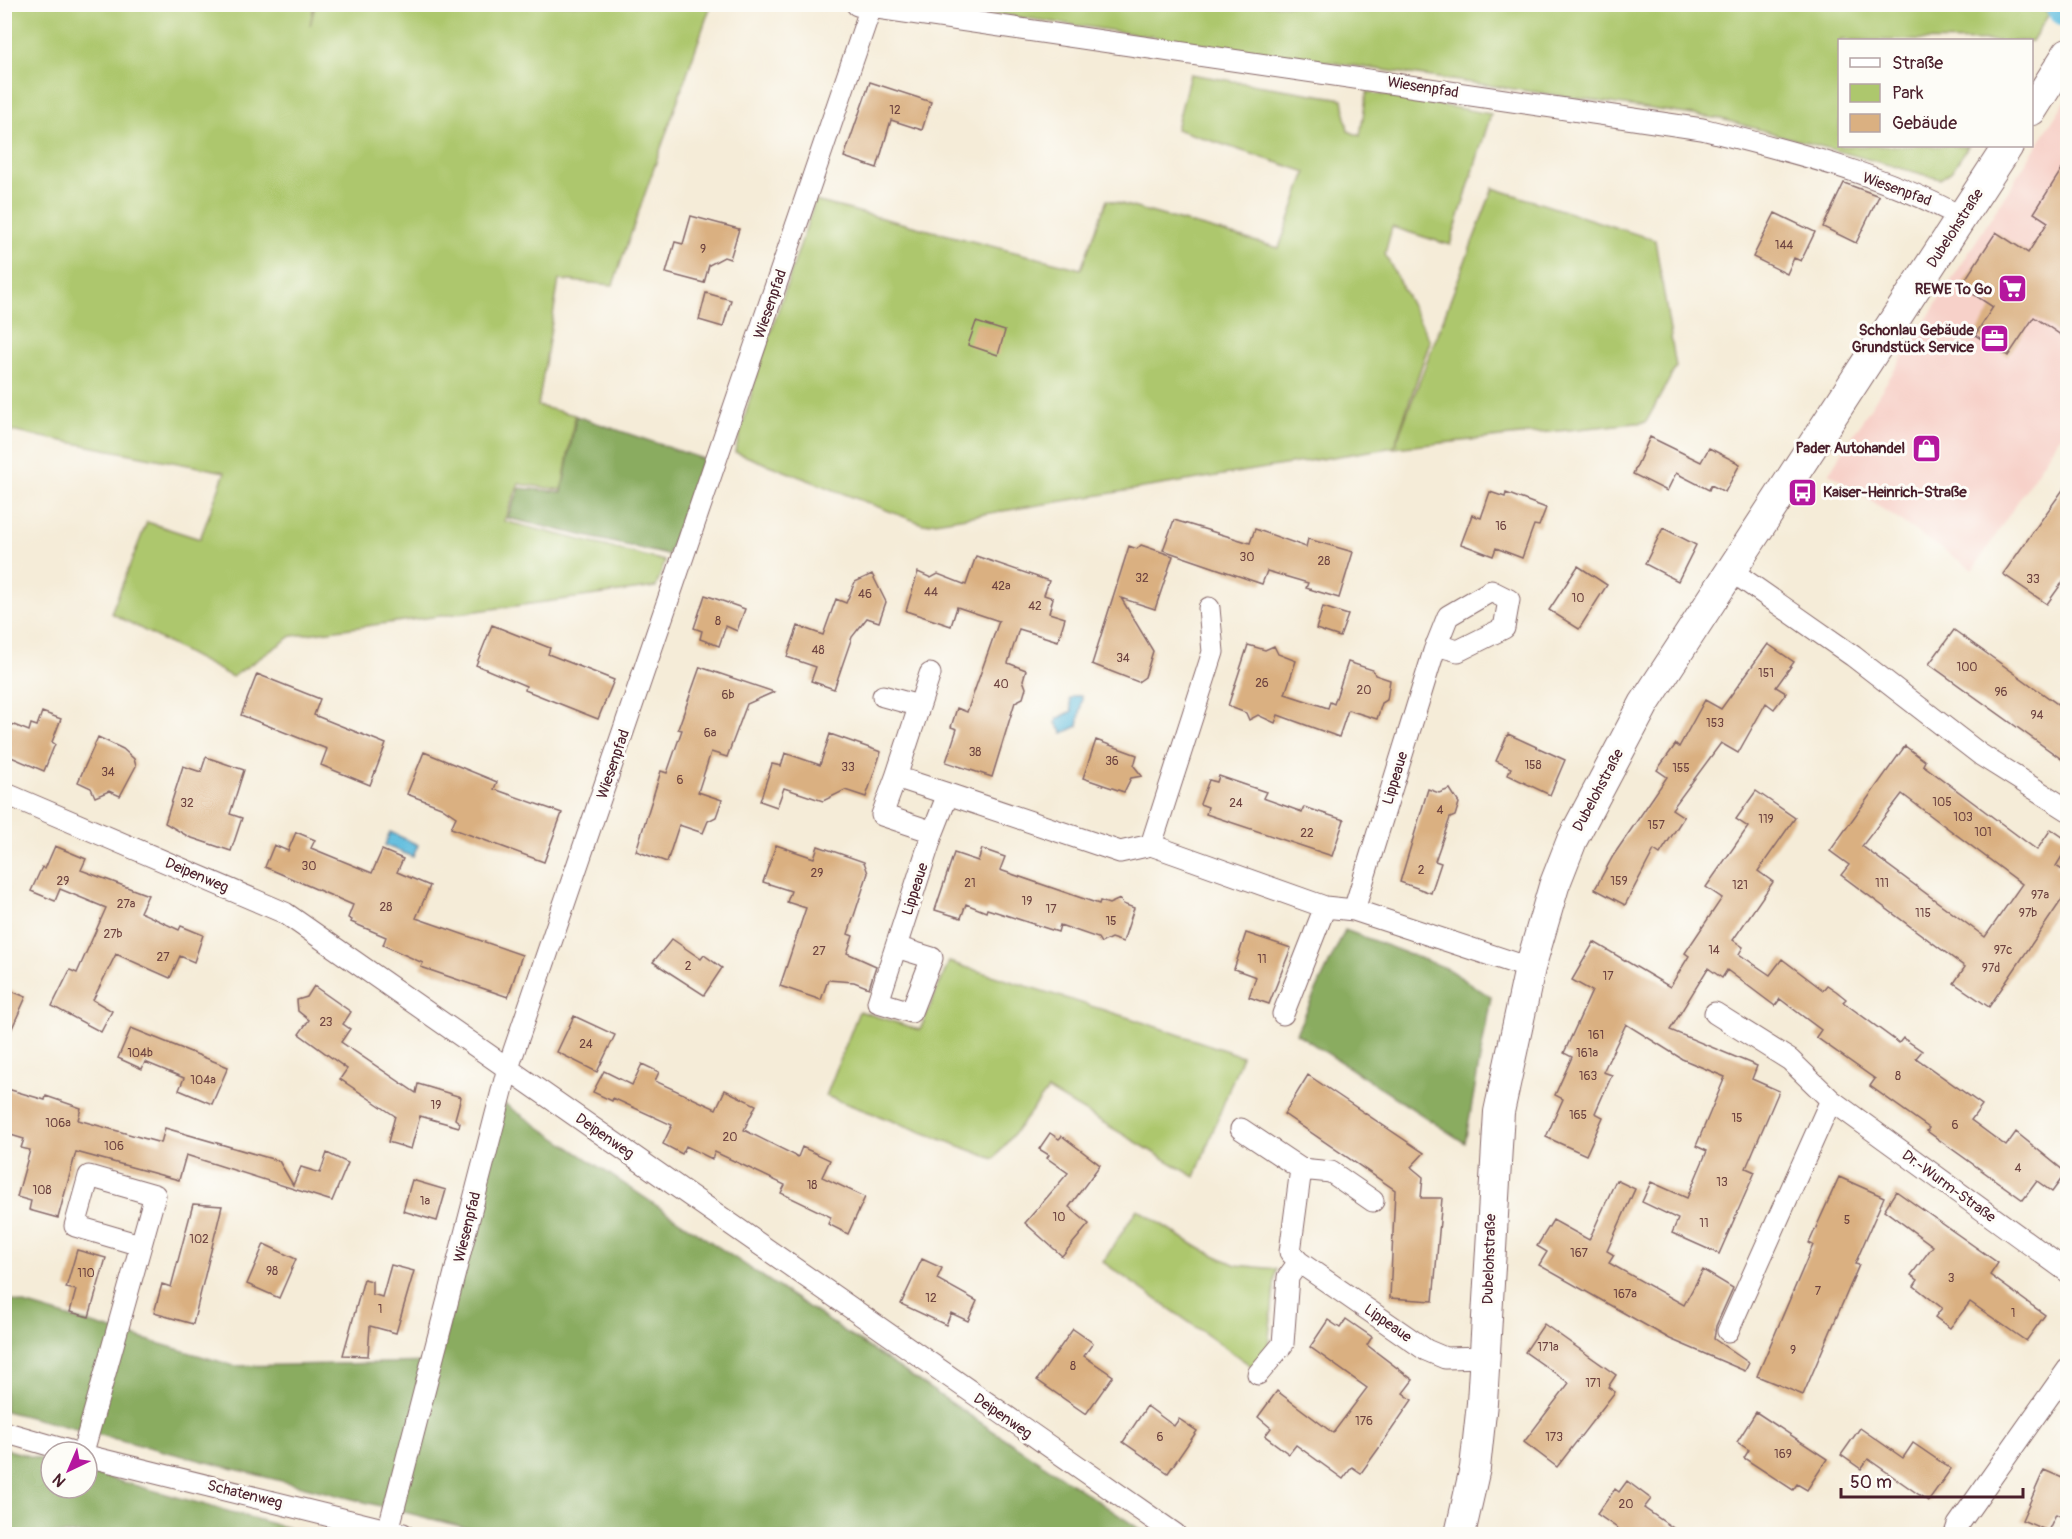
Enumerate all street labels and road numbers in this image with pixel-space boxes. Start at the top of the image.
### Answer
street label: Wiesenpfad [1386,72,1460,103]
street label: Wiesenpfad [1860,168,1934,211]
street label: Dubelohstraße [1923,185,1988,272]
street label: Wiesenpfad [750,267,791,341]
street label: Wiesenpfad [593,727,634,801]
street label: Dubelohstraße [1569,745,1628,835]
street label: Lippeaue [1378,749,1413,807]
street label: Deipenweg [162,854,231,897]
street label: Lippeaue [898,860,933,918]
street label: Deipenweg [572,1109,638,1163]
street label: Dr.-Wurm-Straße [1898,1146,2000,1227]
street label: Wiesenpfad [450,1190,485,1264]
street label: Dubelohstraße [1478,1213,1501,1305]
street label: Lippeaue [1360,1300,1416,1347]
street label: Deipenweg [970,1389,1036,1443]
street label: Schatenweg [205,1476,284,1513]

